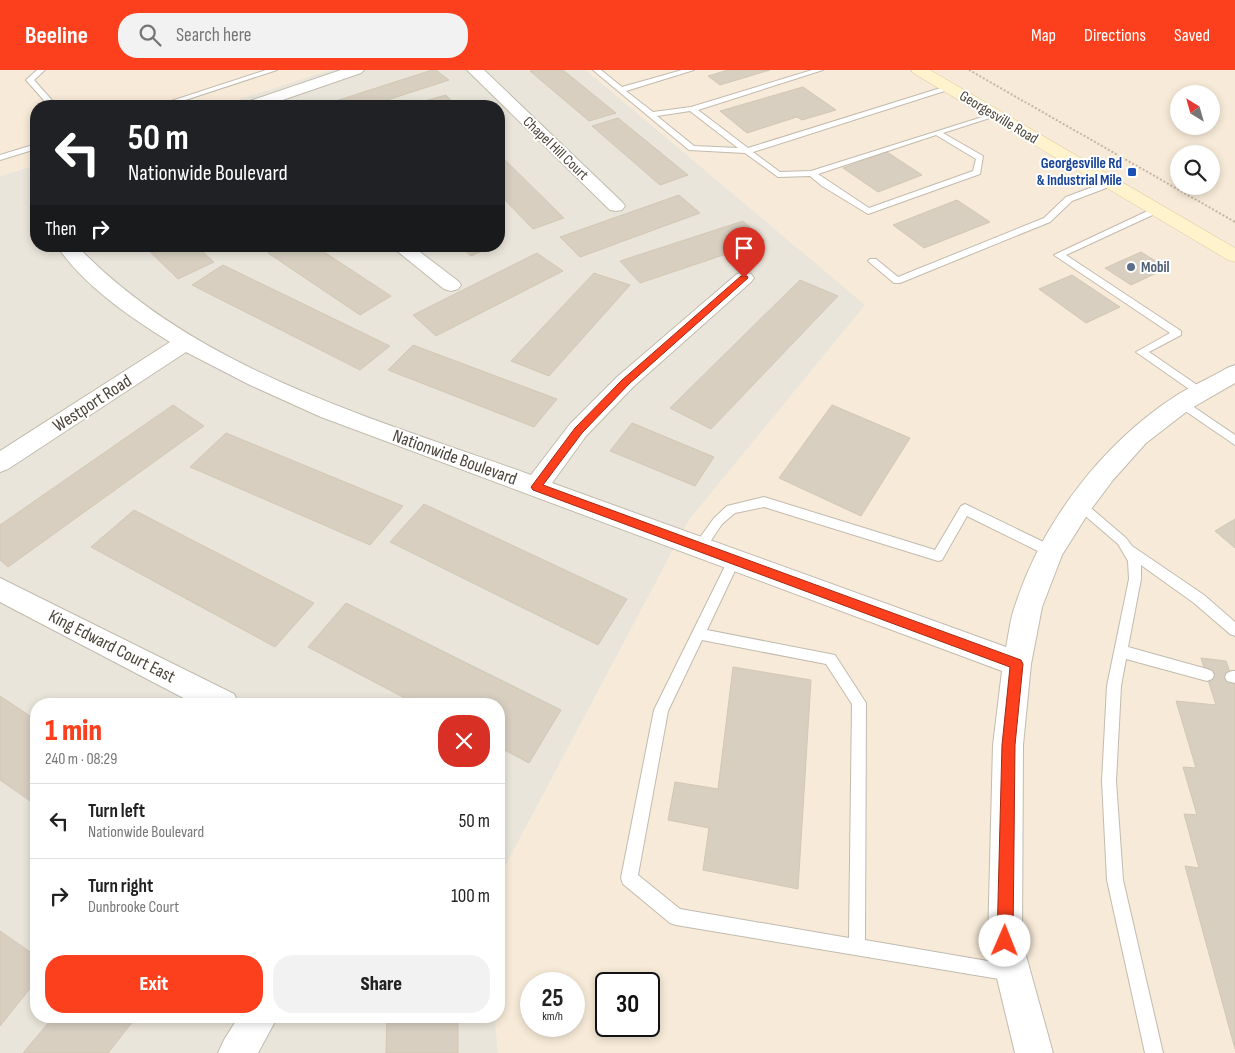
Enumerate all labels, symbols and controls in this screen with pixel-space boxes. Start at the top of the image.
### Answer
search box [118,13,468,58]
text: Beeline [25,21,88,50]
icon: search [136,21,164,49]
text: Search here [176,24,251,47]
text: Map [1031,25,1056,46]
text: Directions [1084,25,1146,46]
text: Saved [1174,25,1210,46]
north arrow [1170,85,1220,135]
map controls [1170,85,1220,195]
street label: Georgesville Road [956,86,1042,148]
street label: Chapel Hill Court [519,112,593,185]
text: 50 m [128,117,189,160]
icon: left [45,120,110,185]
button: search [1170,145,1220,195]
place label: Georgesville Rd & Industrial Mile [1037,154,1122,190]
text: Nationwide Boulevard [128,160,288,187]
marker: Georgesville Rd & Industrial Mile [1126,166,1138,178]
icon: right [86,215,114,243]
text: Then [45,218,76,241]
pin [723,227,765,278]
icon: arrive [730,234,758,262]
place label: Mobil [1141,258,1170,277]
marker: Mobil [1125,261,1137,273]
street label: Westport Road [49,370,135,437]
street label: Nationwide Boulevard [390,425,520,490]
street label: King Edward Court East [45,605,179,688]
text: 1 min [45,713,102,749]
button: close [438,715,490,767]
text: 240 m · 08:29 [45,750,117,769]
text: Turn left [88,800,145,823]
icon: left [45,807,73,835]
text: 50 m [459,810,490,833]
text: Nationwide Boulevard [88,823,204,842]
text: Turn right [88,875,153,898]
icon: right [45,882,73,910]
text: 100 m [451,885,490,908]
text: Dunbrooke Court [88,898,179,917]
position arrow [978,914,1030,966]
button: Exit [45,955,263,1013]
button: Share [273,955,490,1013]
speed limit sign: 30 [595,972,660,1037]
text: 25 [542,983,563,1014]
text: km/h [542,1009,563,1024]

